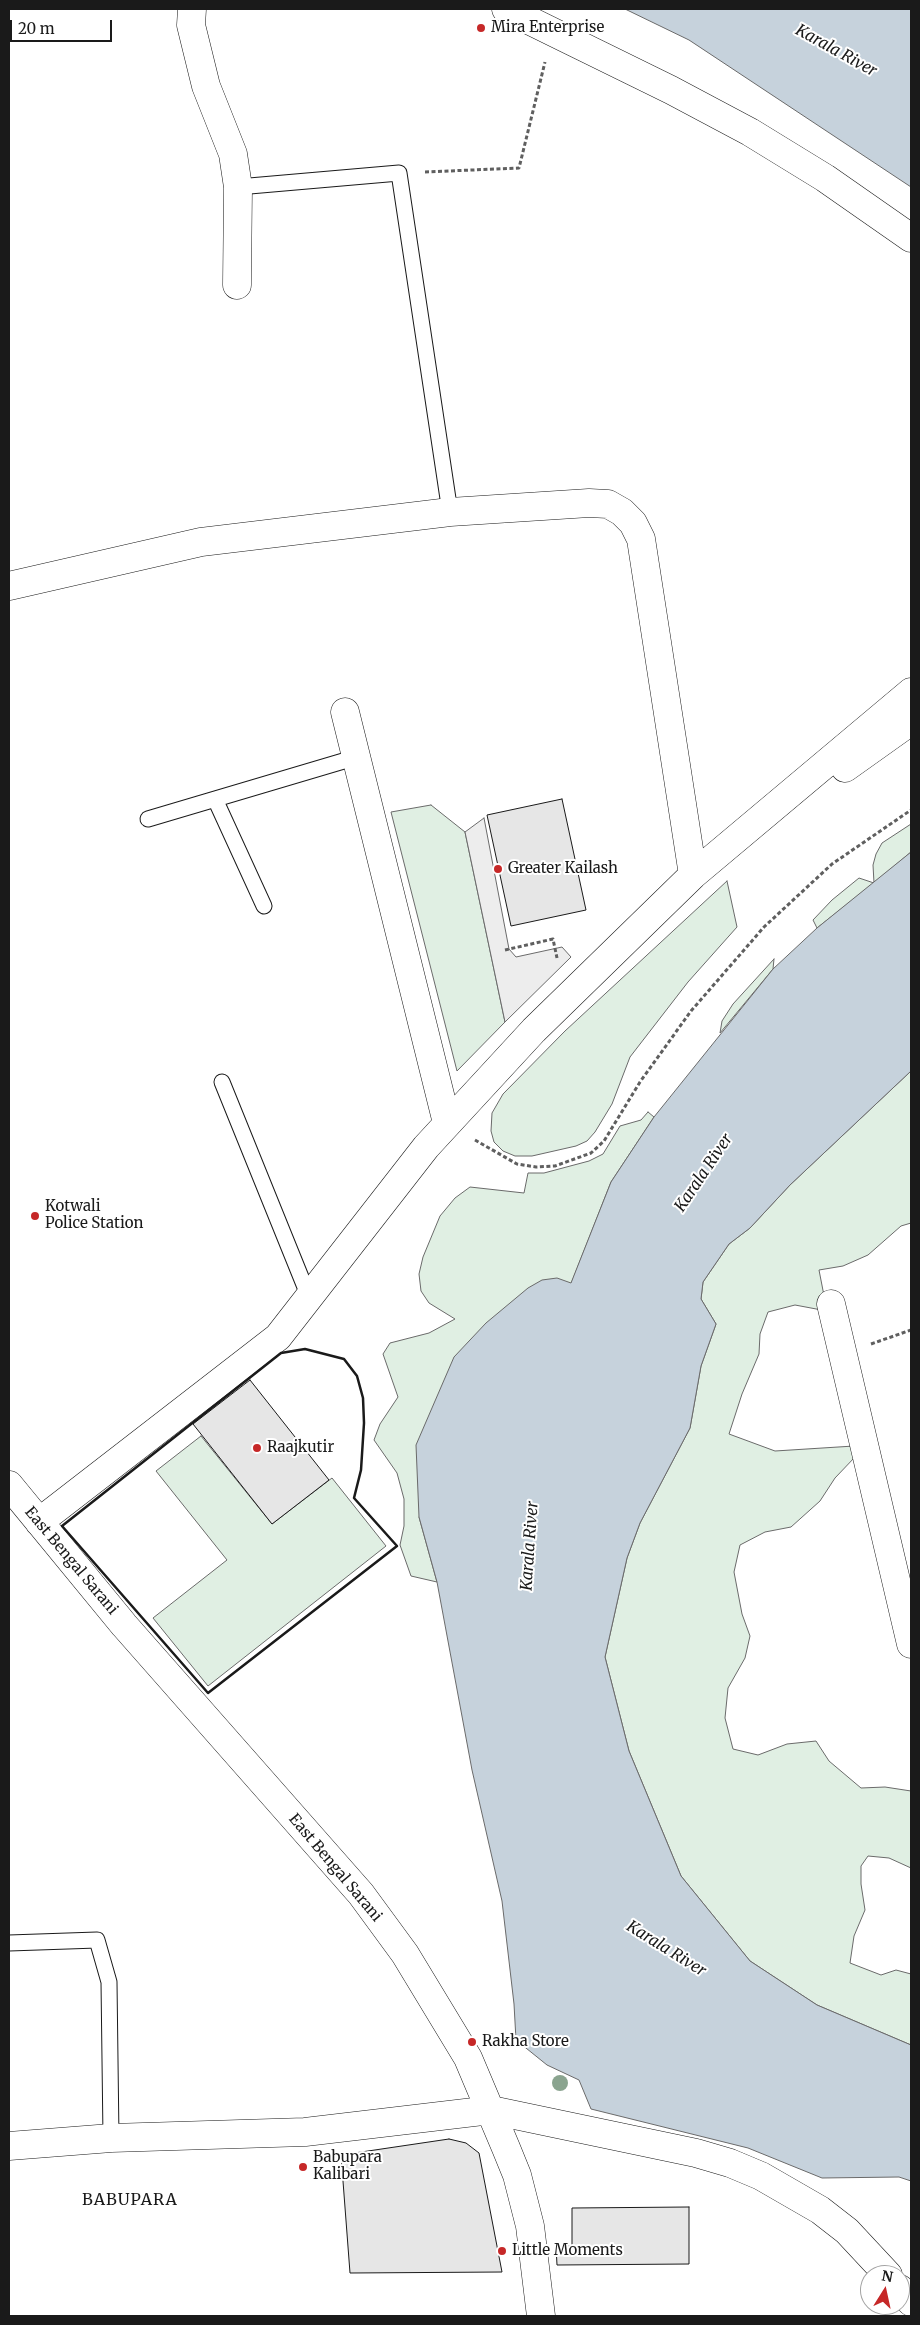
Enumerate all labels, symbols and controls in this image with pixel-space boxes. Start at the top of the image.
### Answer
scale bar [12,10,115,42]
text: 20 m [18,19,55,38]
place label: Mira Enterprise [491,19,604,37]
water label: Karala River [792,21,880,81]
marker: Mira Enterprise [475,22,487,34]
place label: Greater Kailash [508,860,618,878]
marker: Greater Kailash [492,863,504,875]
water label: Karala River [671,1130,737,1216]
place label: Kotwali Police Station [45,1198,143,1233]
marker: Kotwali Police Station [29,1210,41,1222]
place label: Raajkutir [267,1439,334,1457]
marker: Raajkutir [251,1442,263,1454]
water label: Karala River [517,1501,543,1591]
street label: East Bengal Sarani [21,1504,121,1618]
street label: East Bengal Sarani [285,1811,385,1925]
water label: Karala River [623,1917,709,1981]
place label: Rakha Store [482,2033,569,2051]
marker: Rakha Store [466,2036,478,2048]
place label: Babupara Kalibari [313,2149,382,2184]
marker: Babupara Kalibari [297,2161,309,2173]
district label: BABUPARA [81,2190,179,2210]
place label: Little Moments [512,2242,623,2260]
marker: Little Moments [496,2245,508,2257]
north arrow [860,2265,910,2315]
text: N [880,2266,894,2286]

